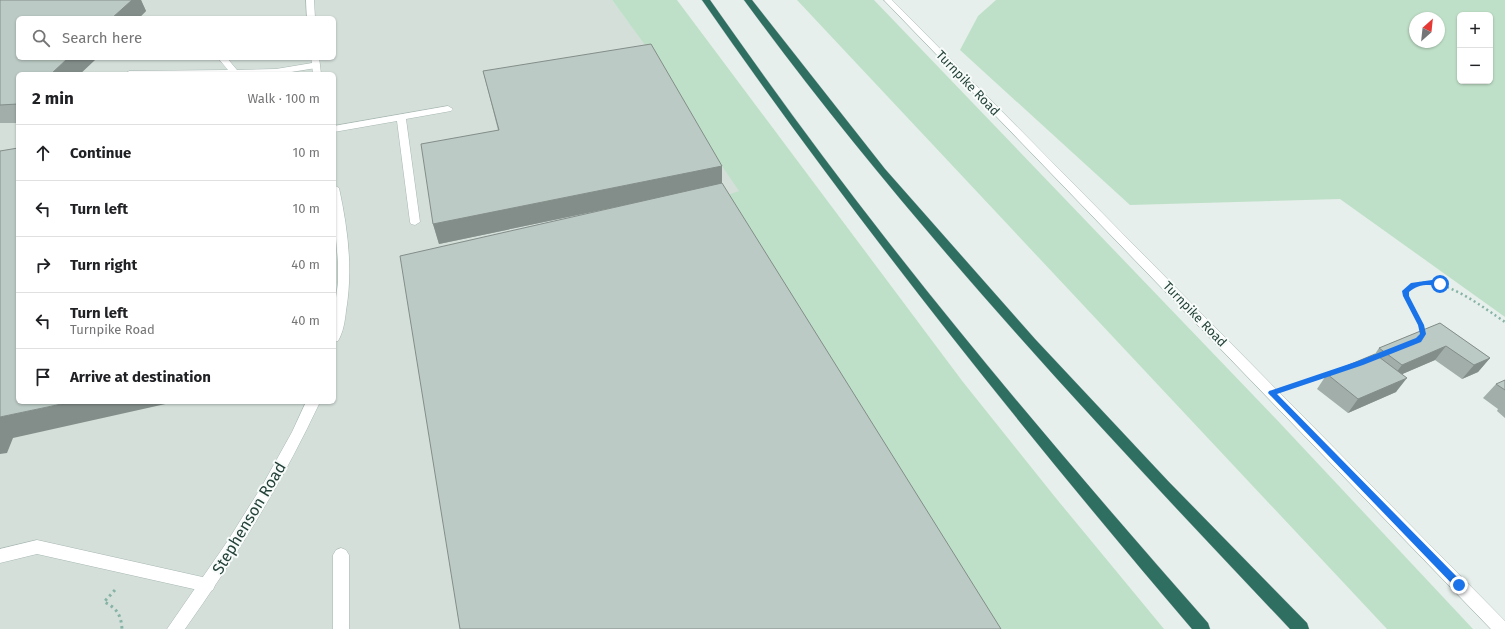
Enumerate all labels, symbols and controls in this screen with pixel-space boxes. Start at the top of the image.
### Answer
north arrow [1409,12,1445,48]
map controls [1457,12,1493,84]
button: + [1457,12,1493,48]
search box [16,16,336,60]
icon: search [30,27,52,49]
text: Search here [62,29,142,47]
street label: Turnpike Road [933,47,1003,119]
button: − [1457,48,1493,84]
text: 2 min [32,88,74,109]
text: Walk · 100 m [248,91,320,106]
icon: ahead [32,142,54,164]
text: Continue [70,144,131,162]
text: 10 m [293,145,320,160]
icon: left [32,198,54,220]
text: Turn left [70,200,128,218]
text: 10 m [293,201,320,216]
icon: right [32,254,54,276]
text: Turn right [70,256,137,274]
text: 40 m [291,257,320,272]
route start [1431,275,1449,293]
street label: Turnpike Road [1160,278,1230,350]
text: Turn left [70,304,128,322]
icon: left [32,310,54,332]
text: 40 m [291,313,320,328]
text: Turnpike Road [70,322,155,337]
icon: arrive [32,366,54,388]
text: Arrive at destination [70,368,211,386]
street label: Stephenson Road [208,459,290,577]
route end [1450,576,1468,594]

